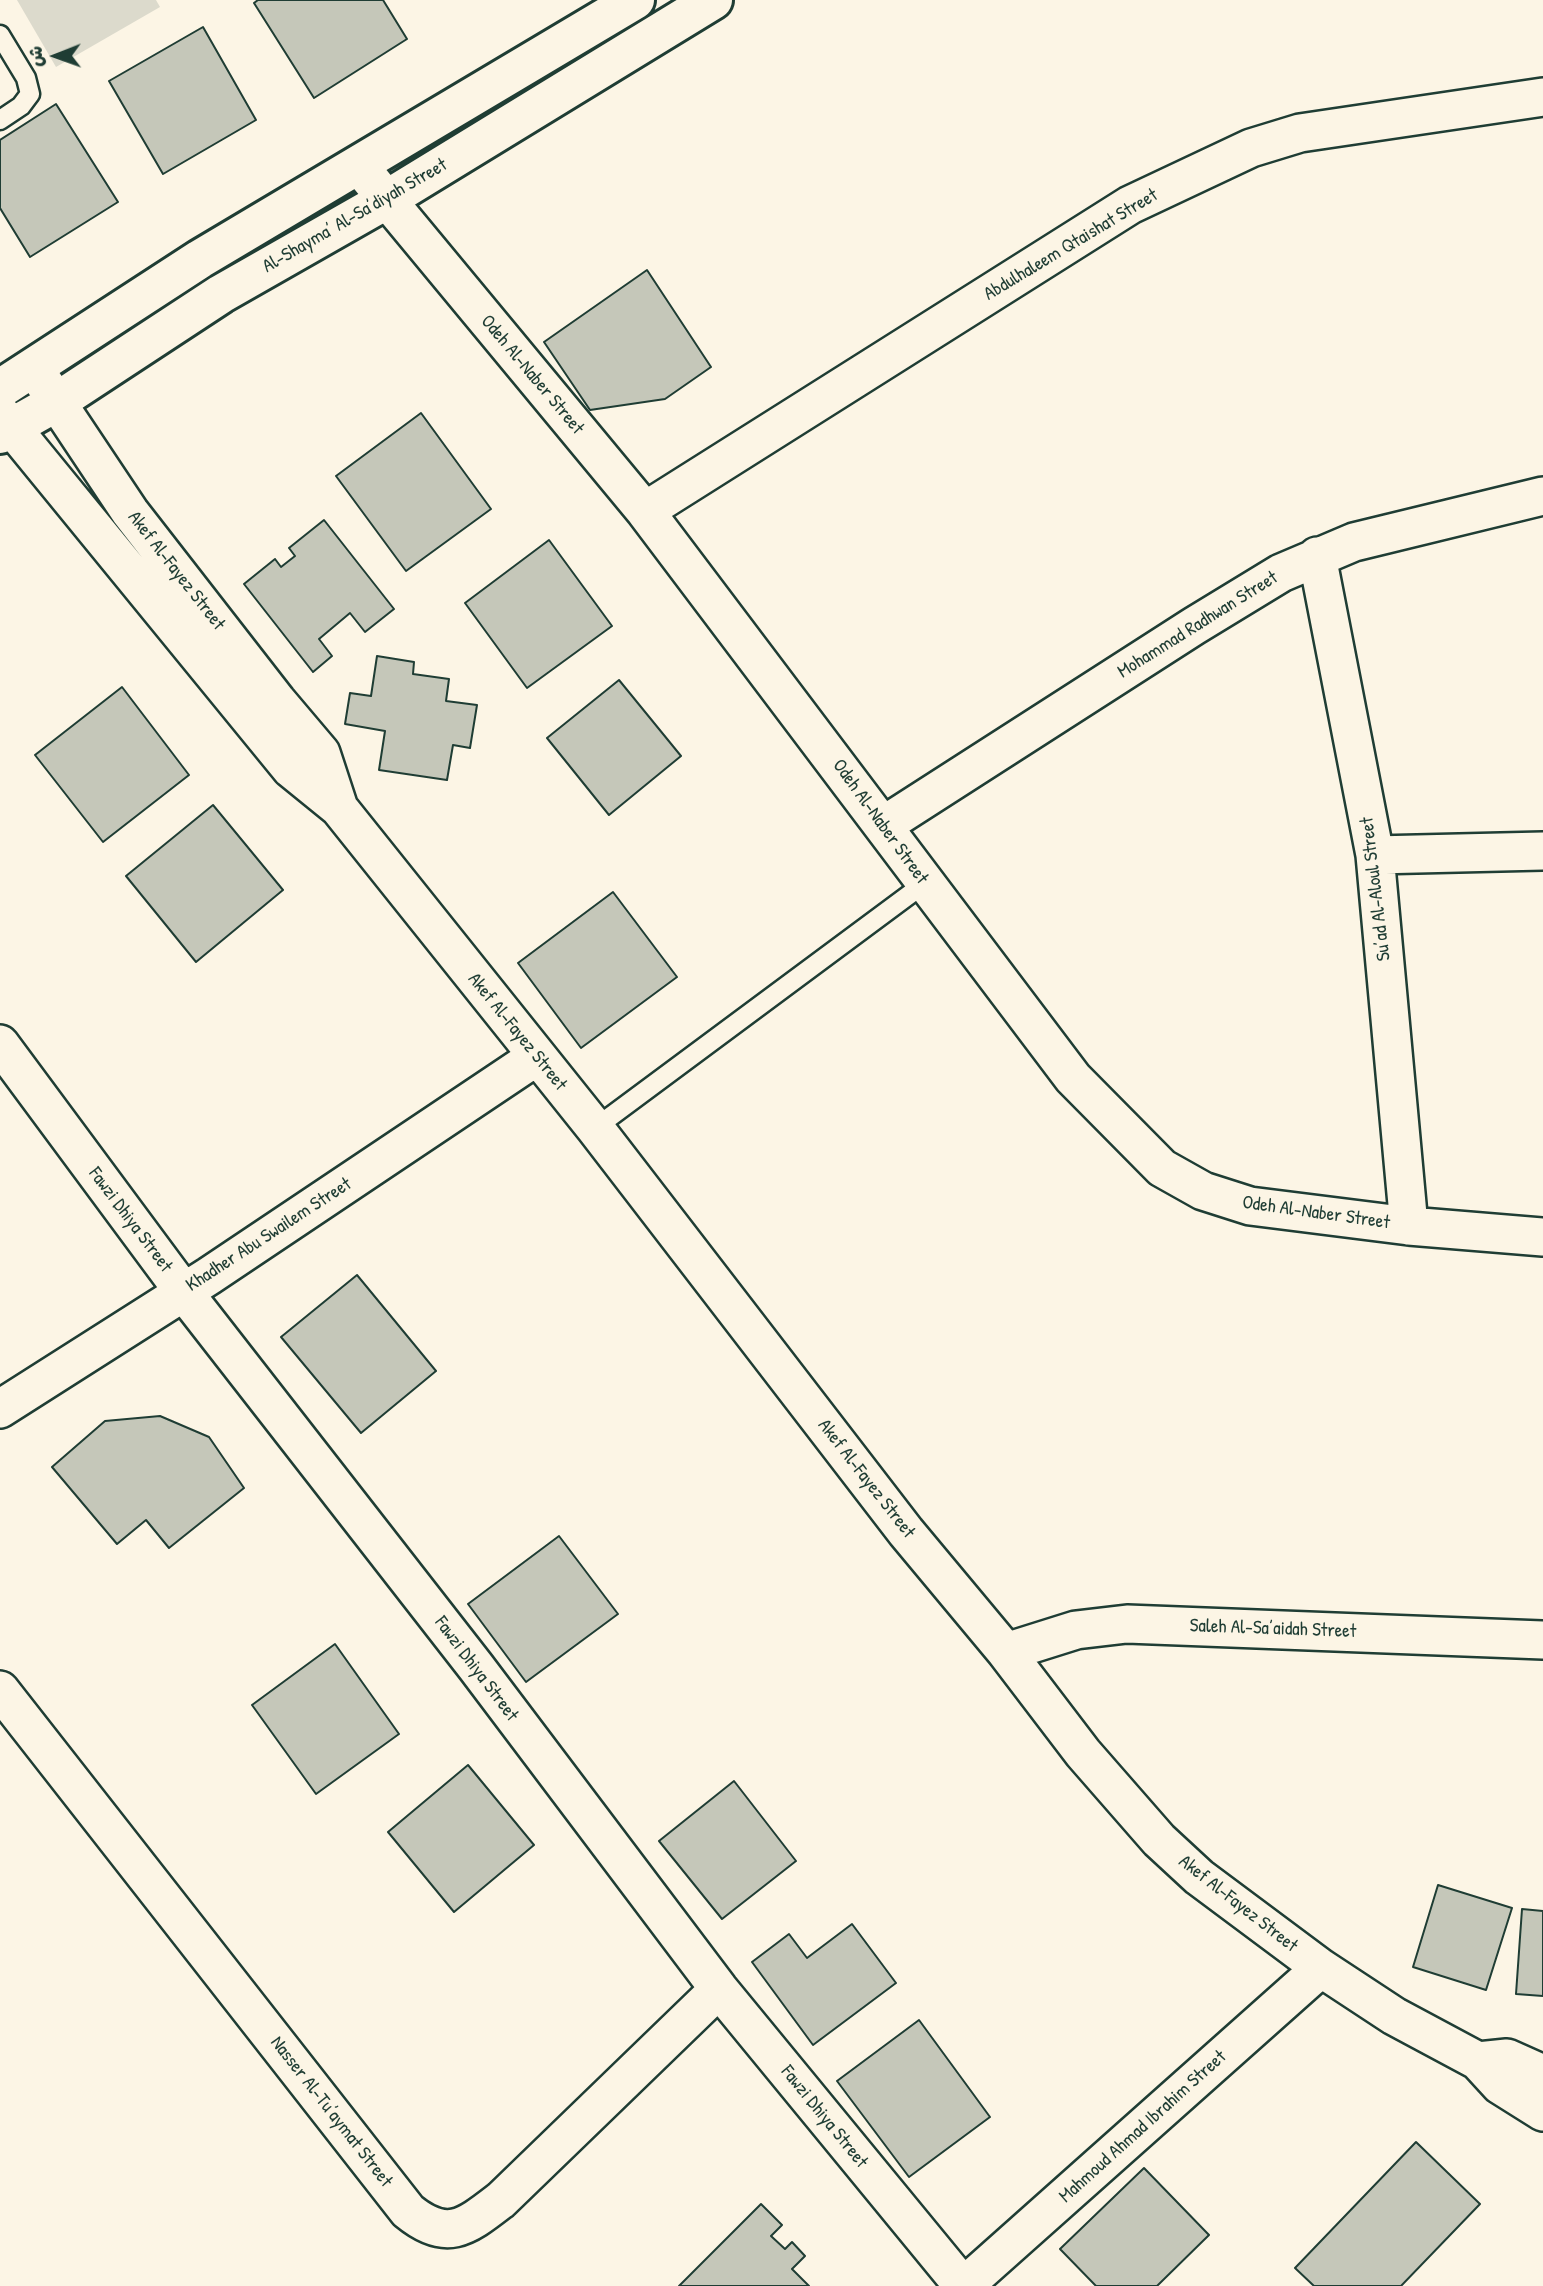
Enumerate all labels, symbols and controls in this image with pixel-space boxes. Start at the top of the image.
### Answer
north arrow [21,21,91,91]
text: ش [22,46,48,67]
street label: Al-Shayma’ Al-Sa’diyah Street [259,154,451,278]
street label: Abdulhaleem Qtaishat Street [980,184,1162,306]
street label: Odeh Al-Naber Street [475,311,589,439]
street label: Akef Al-Fayez Street [122,507,230,635]
street label: Mohammad Radhwan Street [1114,566,1282,684]
street label: Odeh Al-Naber Street [827,755,933,889]
street label: Su’ad Al-Aloul Street [1356,816,1396,962]
street label: Akef Al-Fayez Street [463,969,571,1095]
street label: Fawzi Dhiya Street [83,1163,177,1277]
street label: Khadher Abu Swailem Street [182,1173,356,1297]
street label: Odeh Al-Naber Street [1241,1191,1391,1235]
street label: Akef Al-Fayez Street [812,1415,920,1543]
street label: Fawzi Dhiya Street [429,1612,523,1726]
street label: Saleh Al-Sa’aidah Street [1189,1615,1357,1643]
street label: Akef Al-Fayez Street [1174,1850,1302,1958]
street label: Nasser Al-Tu’aymat Street [265,2032,397,2192]
street label: Mahmoud Ahmad Ibrahim Street [1055,2046,1231,2208]
street label: Fawzi Dhiya Street [776,2061,872,2173]

